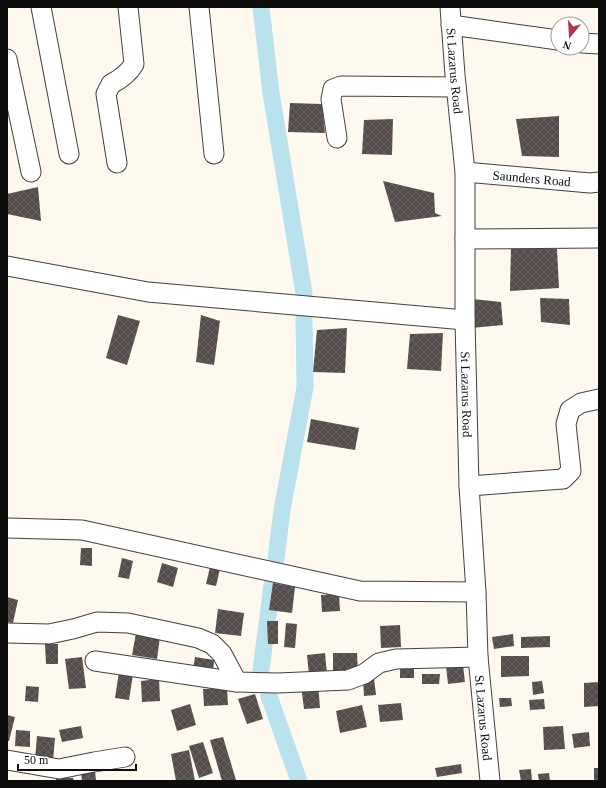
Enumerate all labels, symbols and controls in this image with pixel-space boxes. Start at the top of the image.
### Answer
north arrow [550,16,590,56]
street label: St Lazarus Road [444,27,466,115]
text: N [561,39,573,52]
street label: Saunders Road [492,167,572,189]
street label: St Lazarus Road [458,351,475,438]
street label: St Lazarus Road [472,674,495,762]
scale bar [18,746,136,772]
text: 50 m [24,753,49,767]

